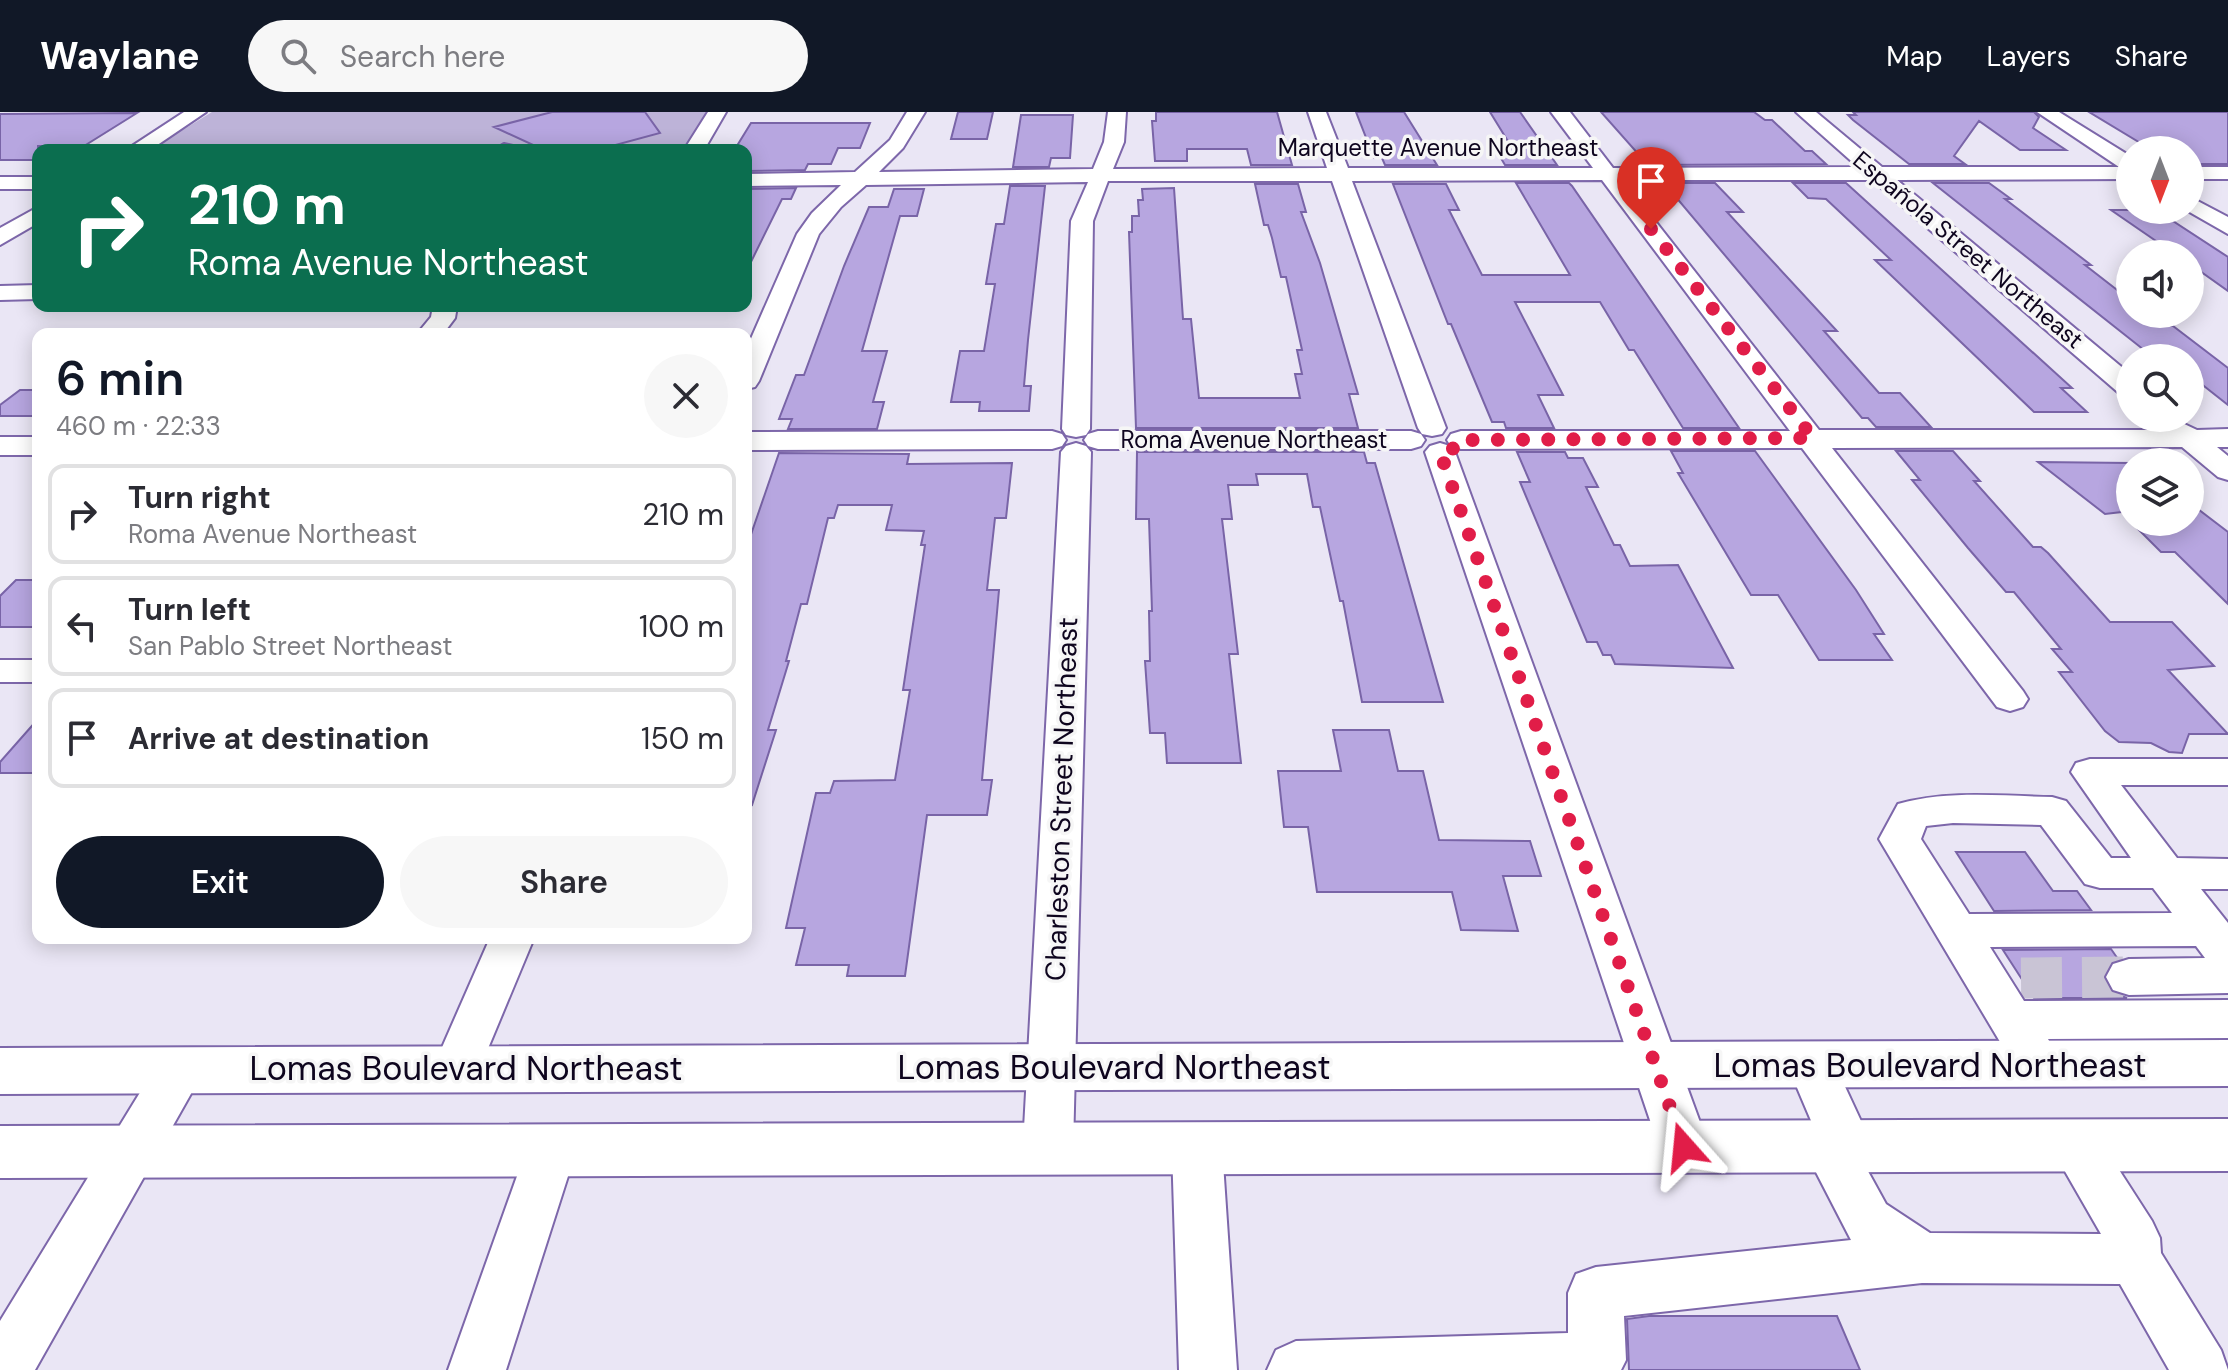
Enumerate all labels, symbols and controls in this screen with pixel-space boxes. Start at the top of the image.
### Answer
search box [248,20,808,92]
text: Waylane [40,31,200,81]
icon: search [276,34,320,78]
text: Search here [340,37,505,76]
text: Map [1886,38,1943,75]
text: Layers [1987,38,2071,75]
text: Share [2115,38,2188,75]
street label: Marquette Avenue Northeast [1278,132,1598,163]
north arrow [2116,136,2204,224]
map controls [2116,136,2204,536]
street label: Española Street Northeast [1847,144,2090,355]
pin [1617,147,1685,229]
icon: arrive [1629,159,1673,203]
text: 210 m [188,168,346,241]
icon: right [56,176,160,280]
text: Roma Avenue Northeast [188,239,589,286]
button: sound [2116,240,2204,328]
button: search [2116,344,2204,432]
text: 6 min [56,347,184,410]
button: close [644,354,728,438]
text: 460 m · 22:33 [56,409,221,443]
street label: Roma Avenue Northeast [1120,424,1388,455]
button: layers [2116,448,2204,536]
text: Turn right [128,478,271,517]
icon: right [60,492,104,536]
text: 210 m [642,495,724,534]
text: Roma Avenue Northeast [128,517,417,551]
text: Turn left [128,590,251,629]
icon: left [60,604,104,648]
text: 100 m [639,607,724,646]
street label: Charleston Street Northeast [1037,617,1086,981]
text: San Pablo Street Northeast [128,629,452,663]
icon: arrive [60,716,104,760]
text: Arrive at destination [128,719,429,758]
text: 150 m [641,719,724,758]
button: Exit [56,836,384,928]
button: Share [400,836,728,928]
street label: Lomas Boulevard Northeast [1713,1043,2147,1088]
street label: Lomas Boulevard Northeast [897,1045,1331,1090]
street label: Lomas Boulevard Northeast [249,1046,683,1091]
position arrow [1642,1105,1726,1189]

